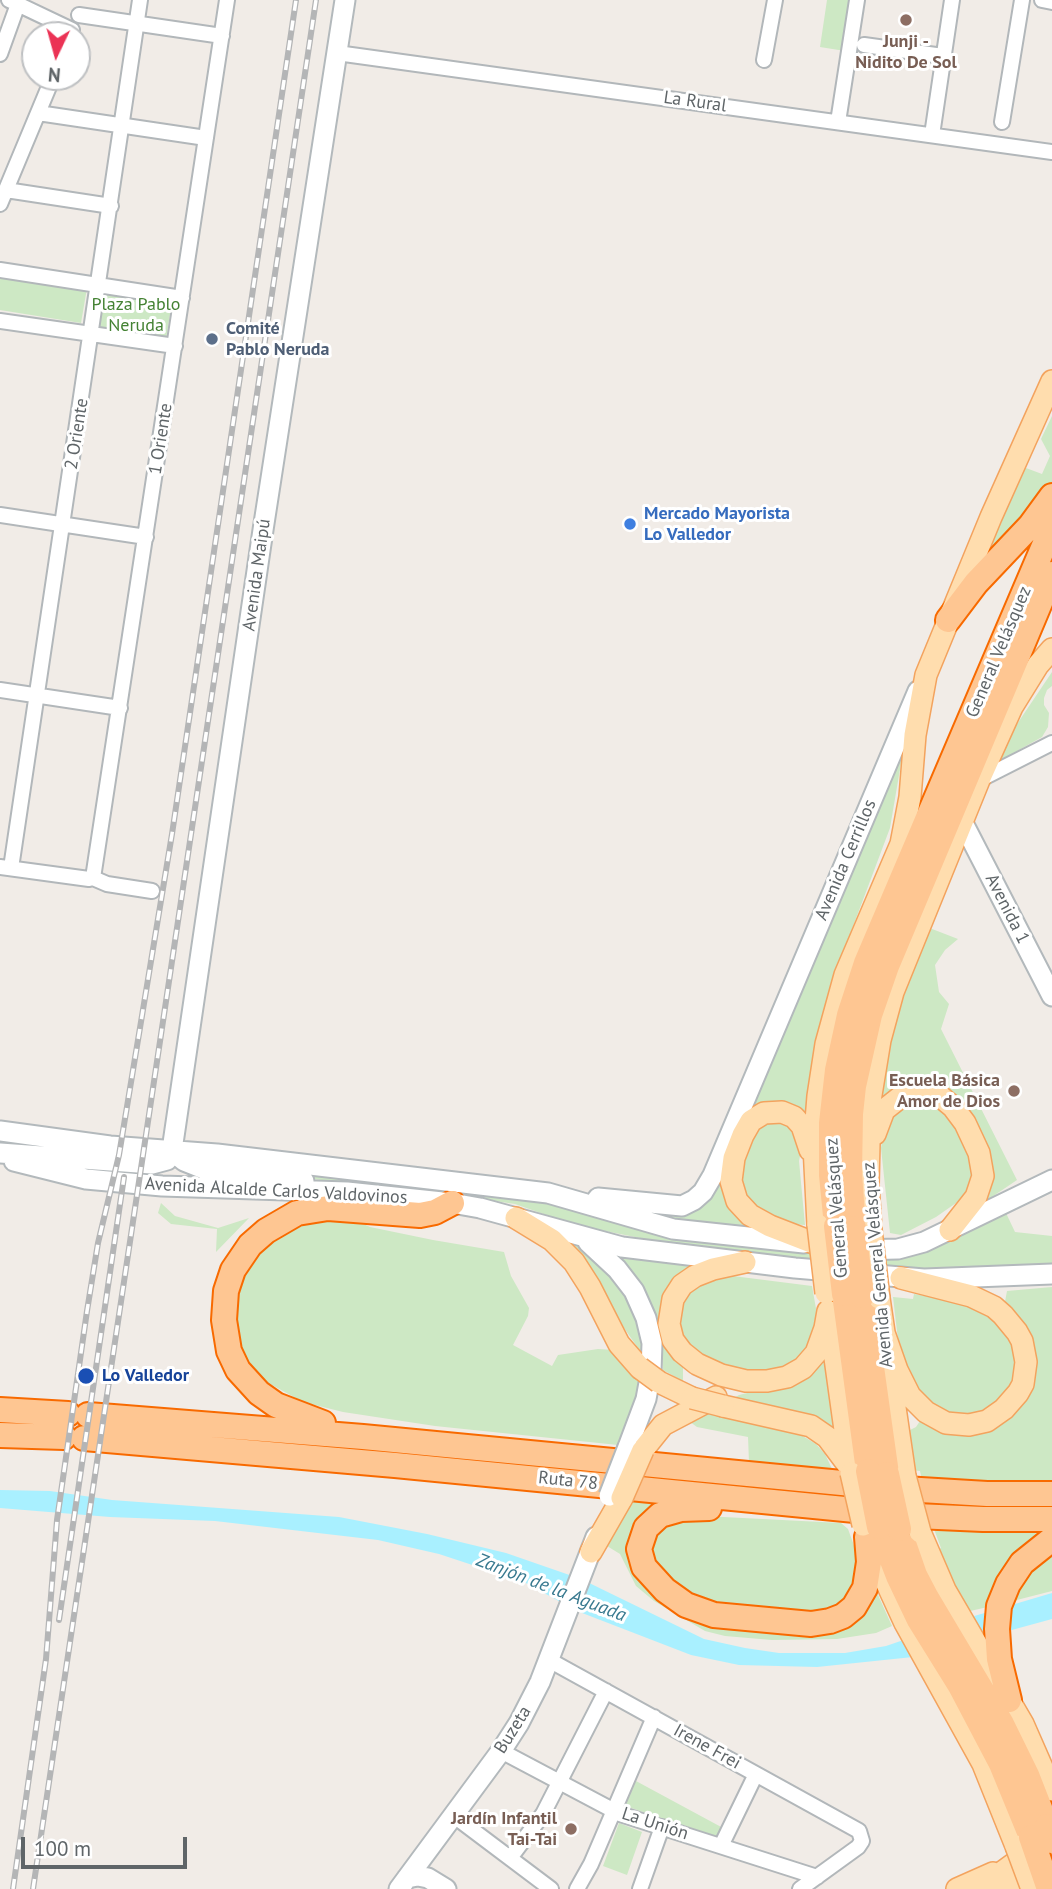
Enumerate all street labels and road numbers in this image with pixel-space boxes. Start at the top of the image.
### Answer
street label: La Rural [662,87,728,117]
street label: 2 Oriente [61,397,93,471]
street label: 1 Oriente [145,402,177,476]
street label: Avenida Maipú [238,518,276,632]
street label: General Velásquez [962,583,1036,721]
street label: Avenida Cerrillos [811,796,881,924]
street label: Avenida 1 [980,870,1034,948]
street label: General Velásquez [821,1137,853,1279]
street label: Avenida General Velásquez [858,1161,898,1369]
street label: Avenida Alcalde Carlos Valdovinos [144,1173,408,1209]
street label: Ruta 78 [537,1467,599,1495]
street label: Buzeta [490,1702,536,1758]
street label: Irene Frei [670,1720,744,1774]
street label: La Unión [619,1803,691,1845]

